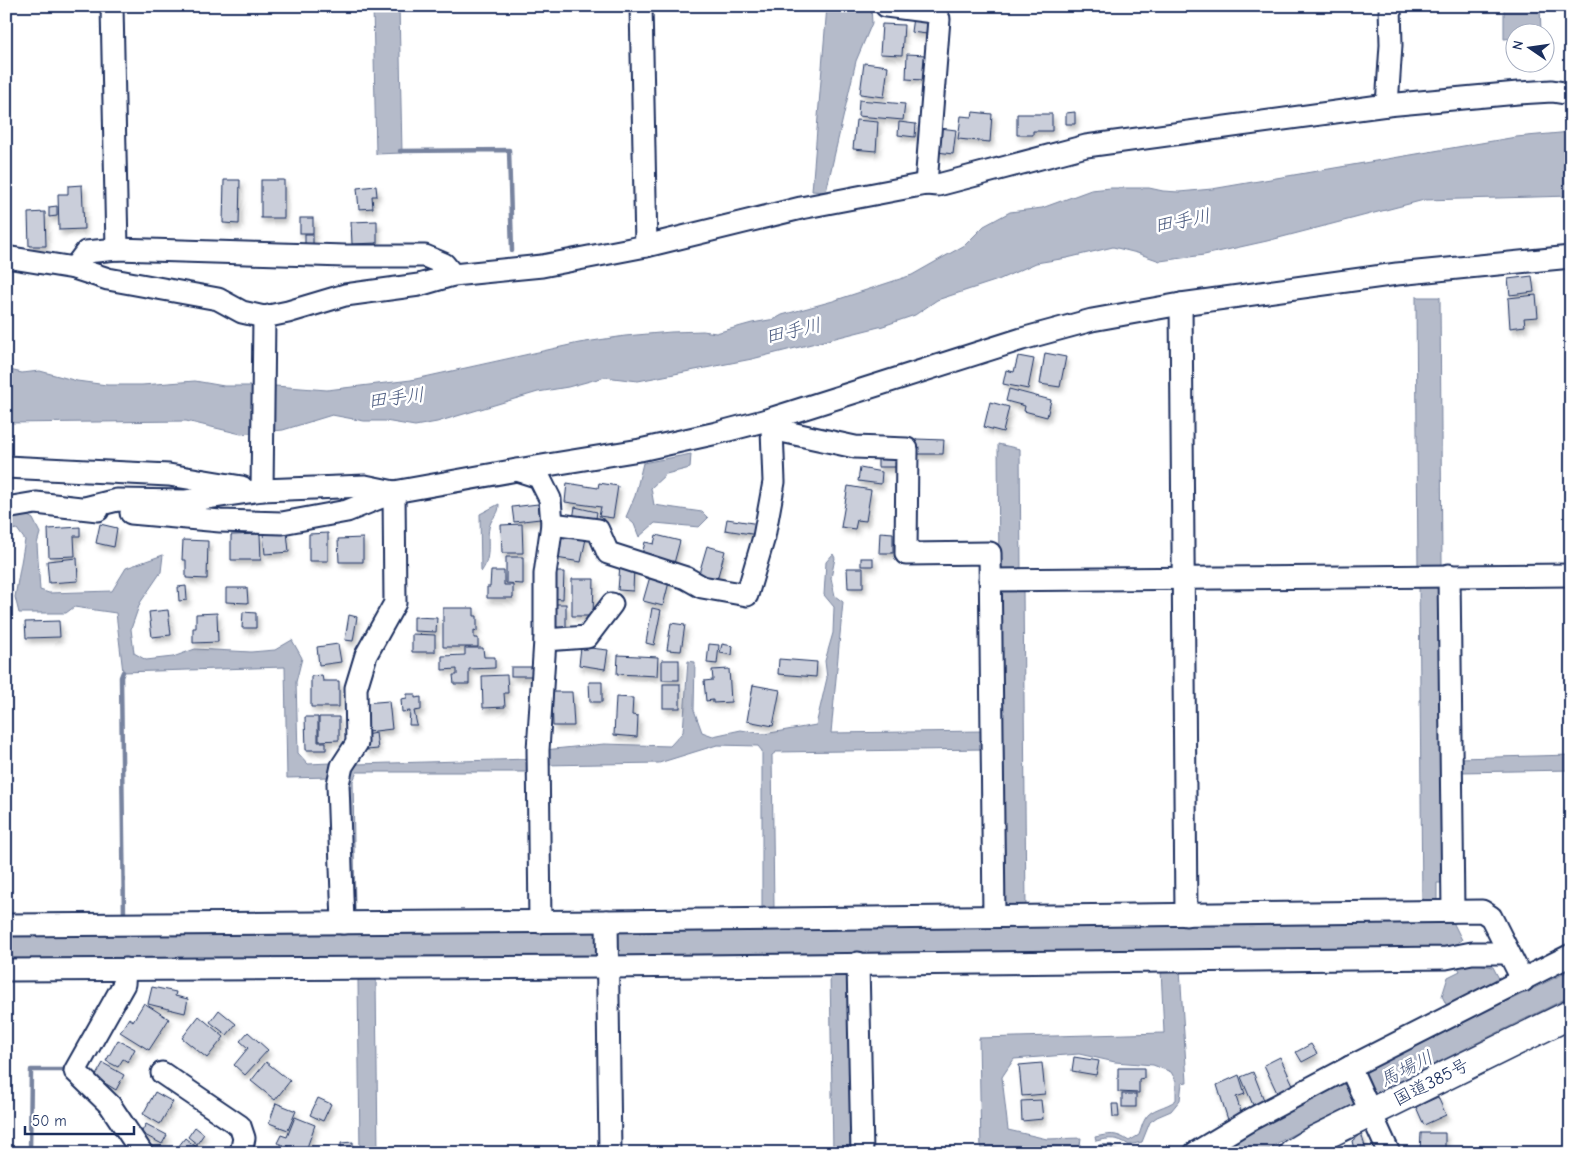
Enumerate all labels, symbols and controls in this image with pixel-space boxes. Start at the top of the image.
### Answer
north arrow [1504,22,1554,72]
text: N [1509,39,1527,52]
water label: 田手川 [1152,205,1212,237]
water label: 田手川 [763,314,823,348]
water label: 田手川 [366,384,426,412]
water label: 馬場川 [1376,1046,1437,1092]
street label: 国道385号 [1390,1054,1473,1110]
scale bar [25,1104,134,1136]
text: 50 m [32,1112,67,1130]

